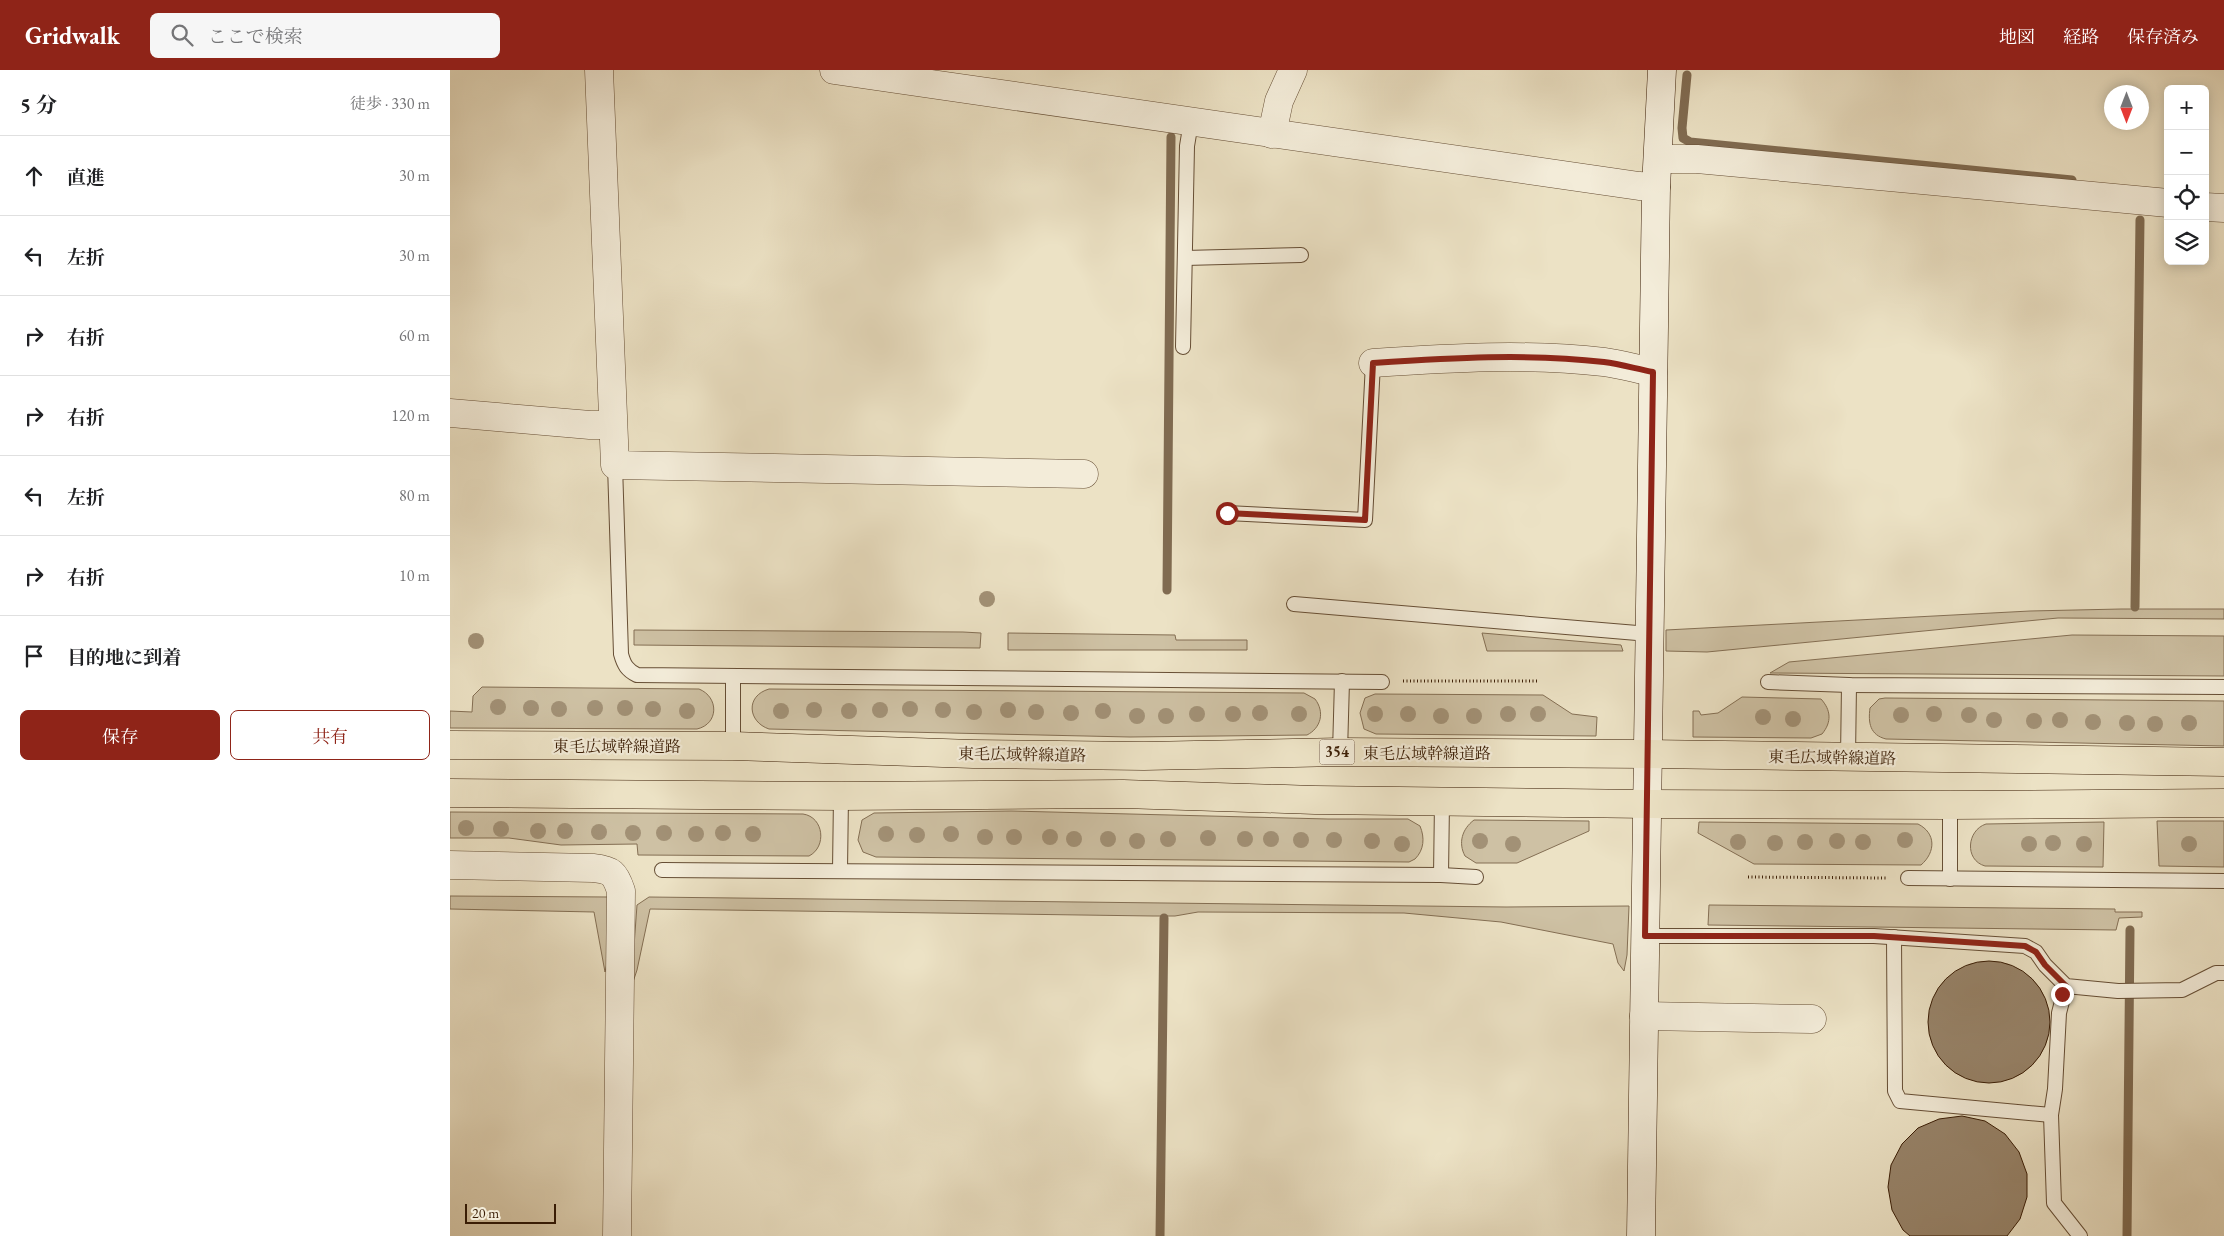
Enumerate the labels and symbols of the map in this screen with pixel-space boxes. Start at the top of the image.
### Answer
north arrow [2104,85,2149,130]
route start [1216,502,1239,525]
street label: 東毛広域幹線道路 [553,736,681,757]
road number: 354 [1320,740,1354,764]
street label: 東毛広域幹線道路 [958,743,1086,766]
street label: 東毛広域幹線道路 [1363,743,1491,764]
street label: 東毛広域幹線道路 [1768,746,1896,769]
route end [2051,983,2074,1006]
scale bar [465,1201,556,1224]

